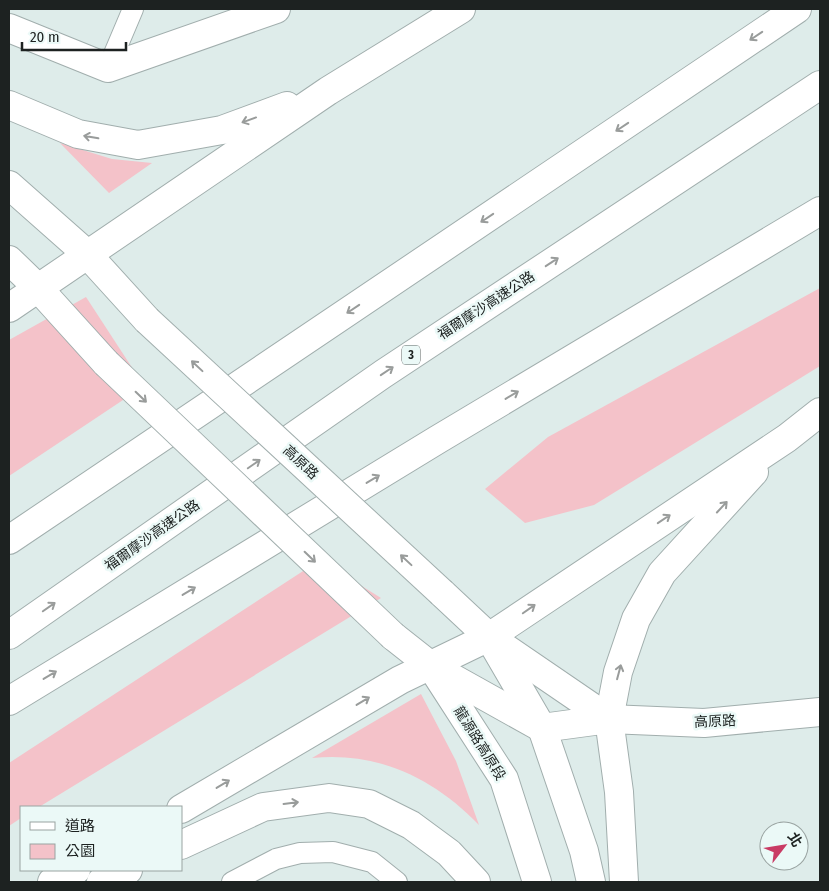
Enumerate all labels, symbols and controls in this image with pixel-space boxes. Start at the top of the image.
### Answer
scale bar [22,20,126,52]
text: 20 m [30,28,60,46]
one-way arrow [750,31,764,41]
one-way arrow [242,116,258,125]
one-way arrow [615,122,629,132]
one-way arrow [83,131,99,141]
one-way arrow [480,213,494,223]
one-way arrow [544,257,558,267]
street label: 福爾摩沙高速公路 [435,268,538,343]
one-way arrow [346,304,360,314]
road number: 3 [402,346,420,364]
one-way arrow [191,361,204,372]
one-way arrow [380,366,394,376]
one-way arrow [504,390,519,400]
one-way arrow [135,391,147,403]
street label: 高原路 [280,442,322,483]
one-way arrow [247,459,261,469]
one-way arrow [365,473,379,483]
street label: 福爾摩沙高速公路 [102,496,203,574]
one-way arrow [716,500,728,513]
one-way arrow [657,514,671,524]
one-way arrow [303,551,316,563]
one-way arrow [400,554,413,566]
one-way arrow [182,585,196,595]
one-way arrow [42,602,56,612]
one-way arrow [522,604,536,614]
one-way arrow [615,664,624,680]
one-way arrow [43,670,57,680]
one-way arrow [356,696,370,706]
street label: 龍源路高原段 [450,703,509,783]
street label: 高原路 [694,712,736,731]
one-way arrow [216,779,231,789]
one-way arrow [283,798,299,808]
legend [20,806,182,871]
text: 道路 [65,817,95,835]
north arrow [759,821,809,871]
text: 北 [784,829,806,850]
text: 公園 [65,842,95,860]

